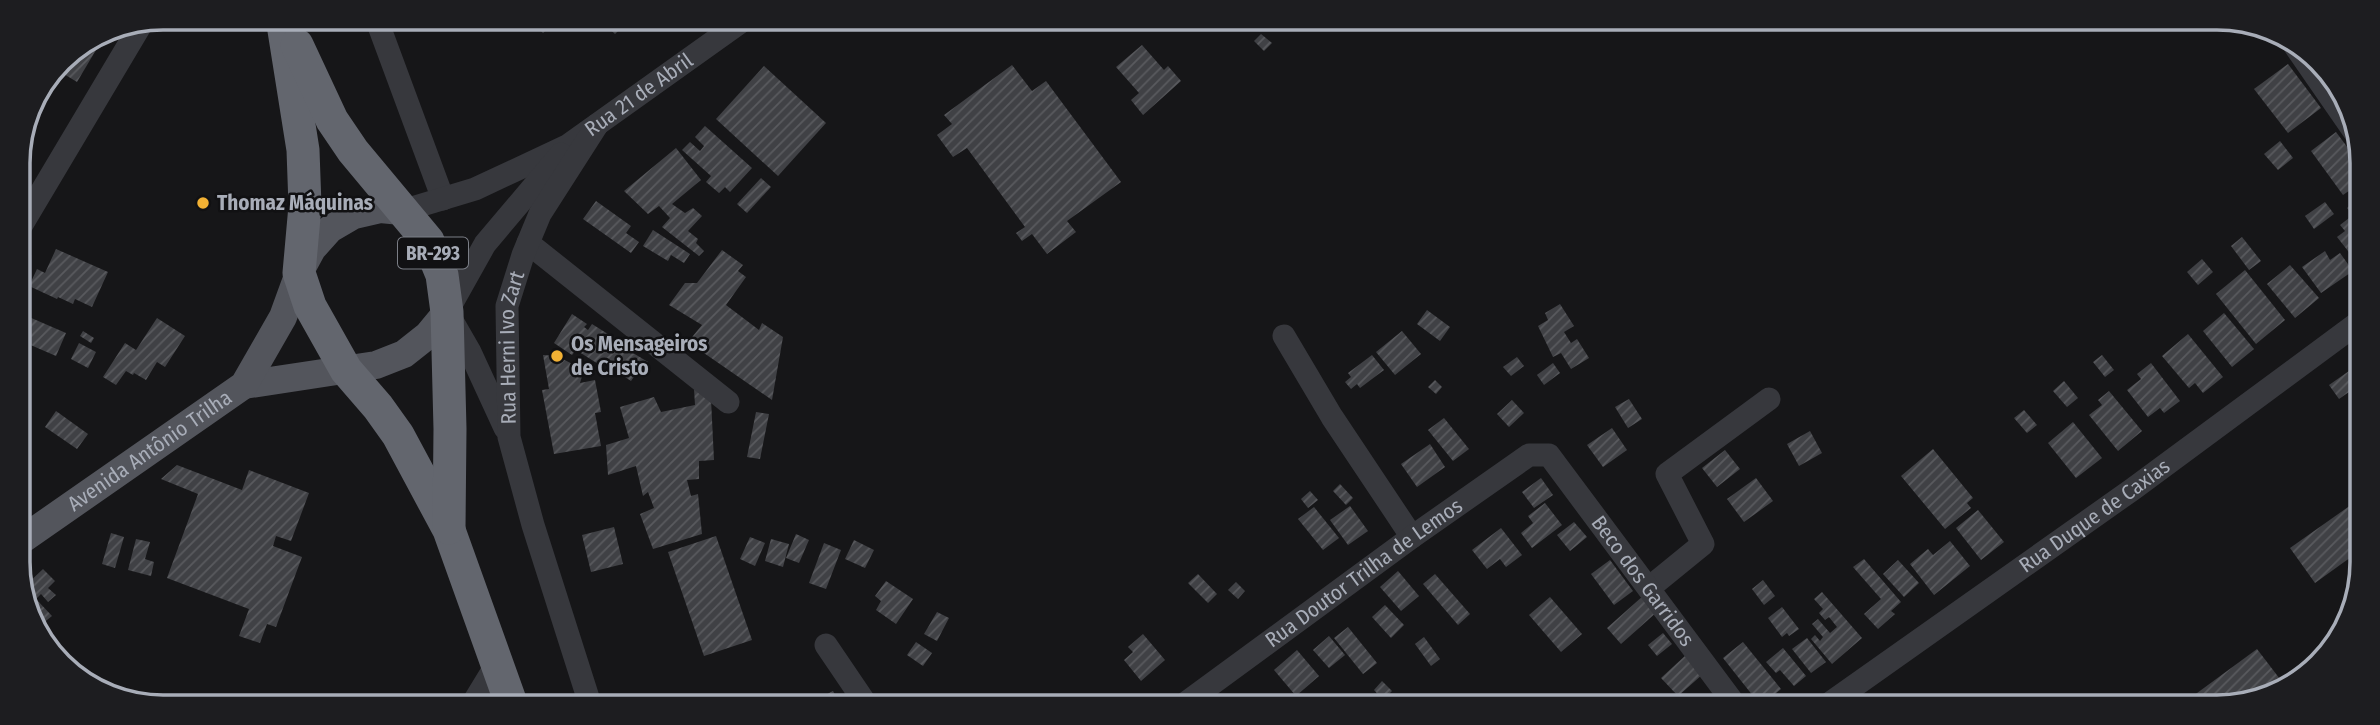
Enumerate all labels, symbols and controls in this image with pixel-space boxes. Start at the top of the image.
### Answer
street label: Rua 21 de Abril [580,47,698,142]
place label: Thomaz Máquinas [217,190,373,216]
marker: Thomaz Máquinas [195,195,211,211]
road number: BR-293 [398,238,468,268]
street label: Rua Herni Ivo Zart [494,268,530,424]
place label: Os Mensageiros de Cristo [571,331,707,381]
marker: Os Mensageiros de Cristo [549,348,565,364]
street label: Avenida Antônio Trilha [62,385,237,517]
street label: Rua Duque de Caxias [2014,453,2175,578]
street label: Rua Doutor Trilha de Lemos [1260,493,1468,653]
street label: Beco dos Garridos [1586,511,1700,651]

